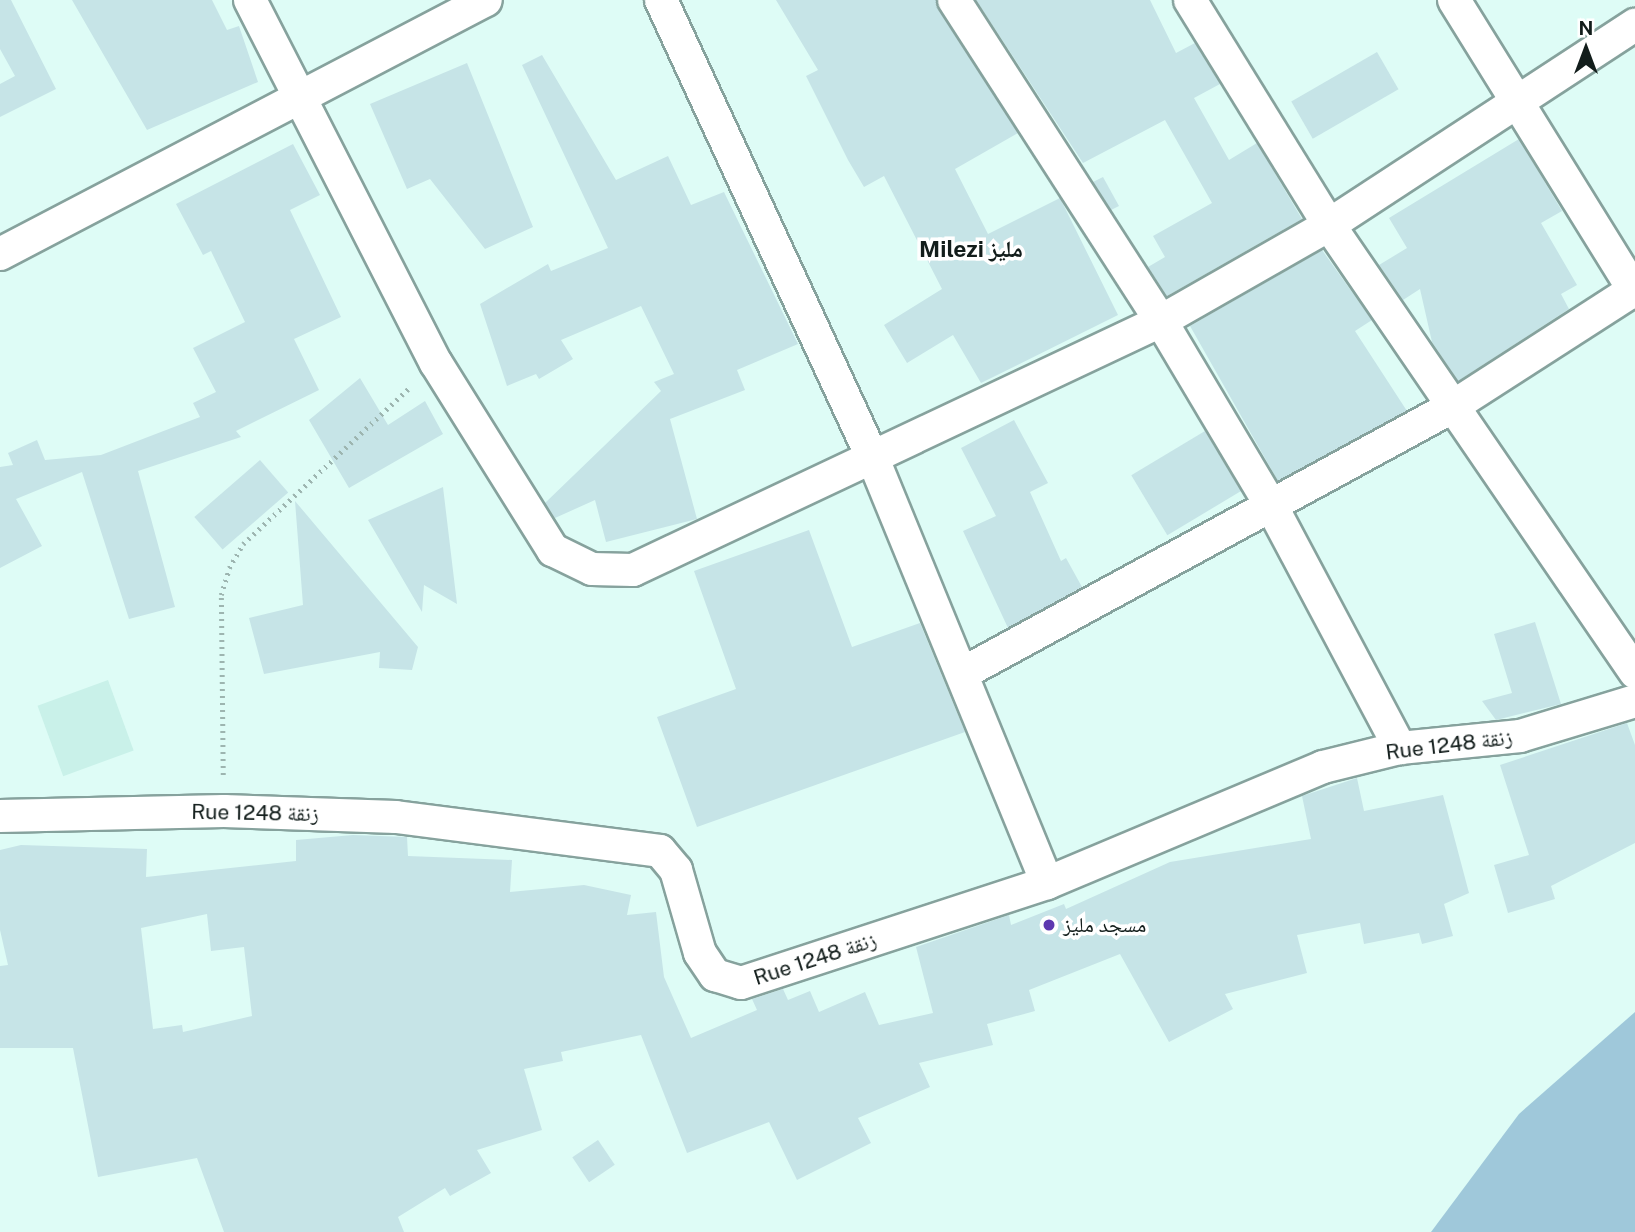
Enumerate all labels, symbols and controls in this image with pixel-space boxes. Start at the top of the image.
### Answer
north arrow [1551,14,1621,84]
text: N [1579,17,1593,39]
district label: Milezi مليز [919,235,1023,263]
street label: Rue 1248 زنقة [1384,725,1514,765]
street label: Rue 1248 زنقة [191,799,319,827]
place label: مسجد مليز [1063,912,1146,938]
marker: مسجد مليز [1041,917,1057,933]
street label: Rue 1248 زنقة [750,927,880,991]

